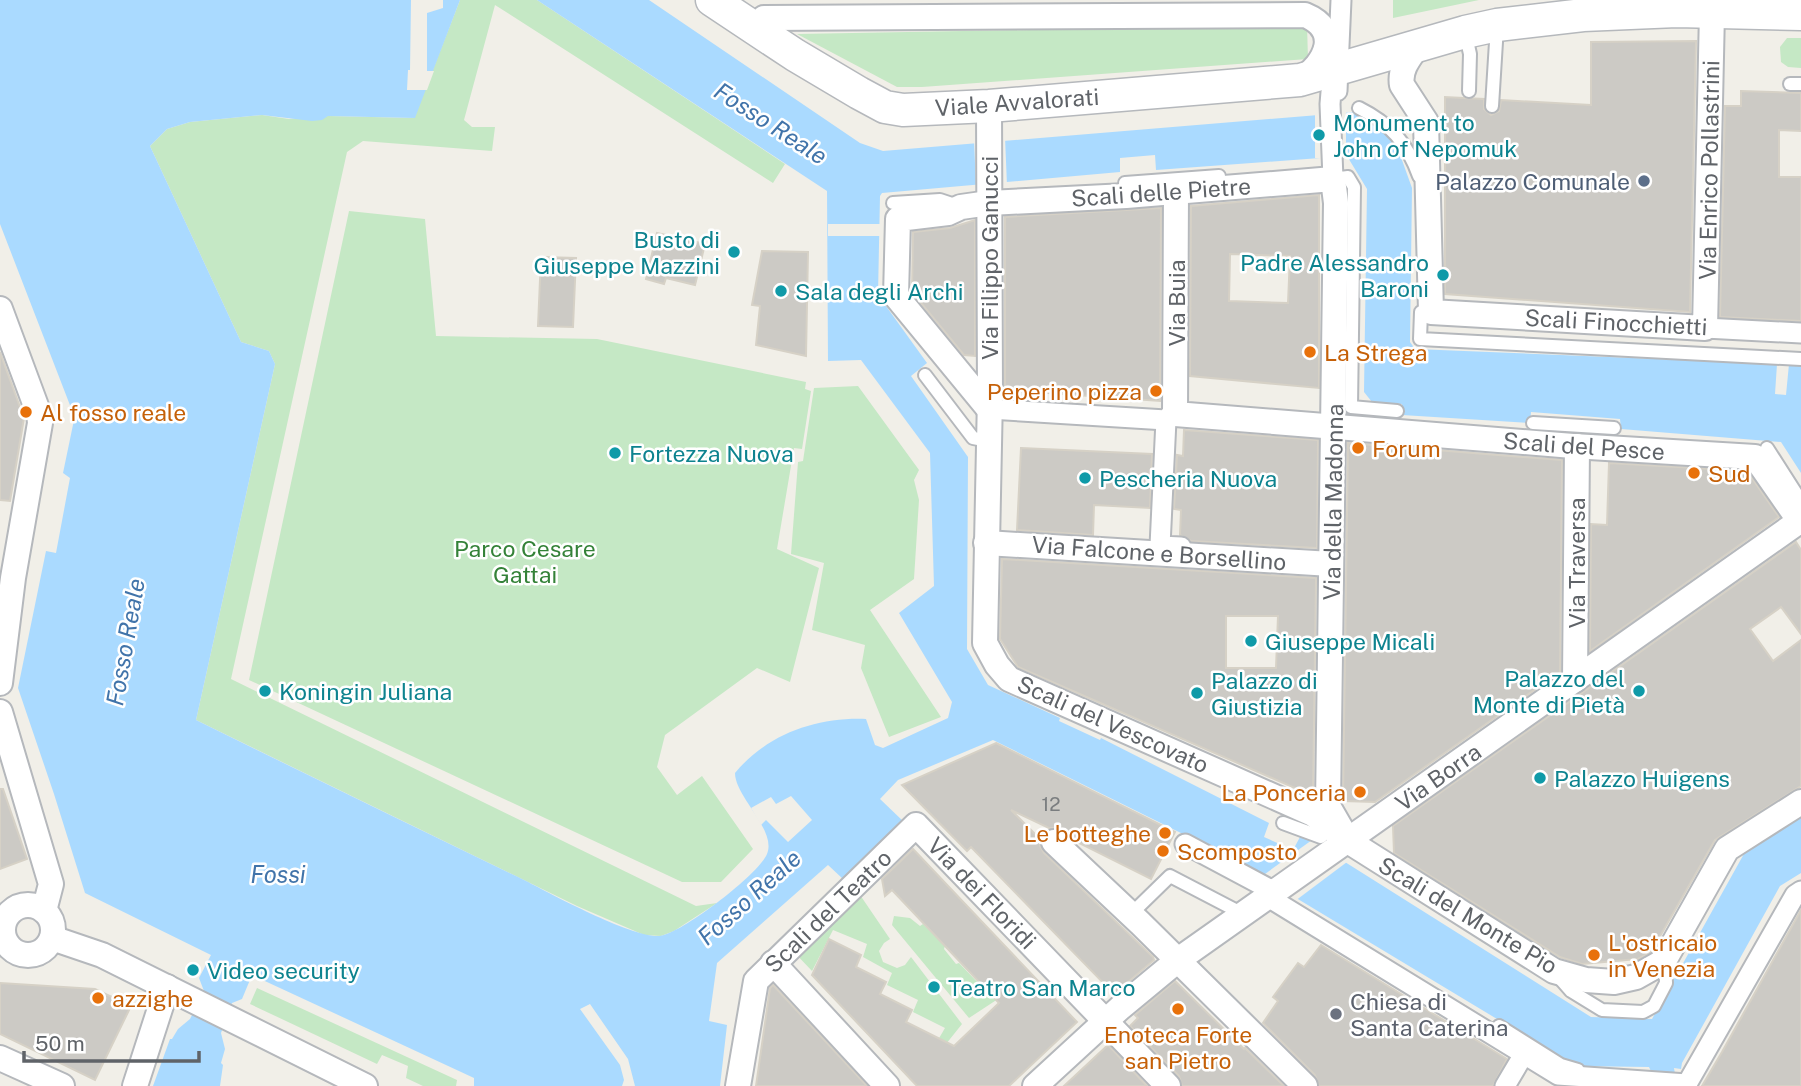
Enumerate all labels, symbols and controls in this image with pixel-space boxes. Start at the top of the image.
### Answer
street label: Via Enrico Pollastrini [1694,60,1724,280]
water label: Fosso Reale [709,76,833,170]
street label: Viale Avvalorati [934,83,1100,121]
place label: Monument to John of Nepomuk [1333,109,1517,162]
marker: Monument to John of Nepomuk [1311,127,1327,143]
street label: Via Filippo Ganucci [976,156,1003,360]
place label: Palazzo Comunale [1435,168,1630,195]
street label: Scali delle Pietre [1070,172,1252,212]
marker: Palazzo Comunale [1636,173,1652,189]
place label: Busto di Giuseppe Mazzini [533,226,720,279]
marker: Busto di Giuseppe Mazzini [726,244,742,260]
place label: Padre Alessandro Baroni [1240,249,1429,302]
street label: Via Buia [1163,260,1190,346]
marker: Padre Alessandro Baroni [1435,267,1451,283]
place label: Sala degli Archi [795,278,963,305]
marker: Sala degli Archi [773,283,789,299]
street label: Scali Finocchietti [1524,304,1708,340]
place label: La Strega [1324,339,1428,366]
marker: La Strega [1302,344,1318,360]
place label: Peperino pizza [987,378,1142,405]
marker: Peperino pizza [1148,383,1164,399]
place label: Al fosso reale [40,399,186,426]
street label: Via della Madonna [1318,403,1348,601]
marker: Al fosso reale [18,404,34,420]
street label: Scali del Pesce [1502,427,1666,465]
place label: Forum [1372,435,1441,462]
place label: Fortezza Nuova [629,440,794,467]
marker: Forum [1350,440,1366,456]
marker: Fortezza Nuova [607,445,623,461]
place label: Sud [1708,460,1750,487]
place label: Pescheria Nuova [1099,465,1277,492]
marker: Sud [1686,465,1702,481]
marker: Pescheria Nuova [1077,470,1093,486]
street label: Via Traversa [1563,498,1590,629]
street label: Via Falcone e Borsellino [1031,531,1287,575]
park label: Parco Cesare Gattai [454,535,596,588]
water label: Fosso Reale [100,576,150,708]
place label: Giuseppe Micali [1265,628,1435,655]
marker: Giuseppe Micali [1243,633,1259,649]
place label: Palazzo del Monte di Pietà [1473,665,1625,718]
place label: Palazzo di Giustizia [1211,667,1318,720]
street label: Scali del Vescovato [1013,670,1213,778]
place label: Koningin Juliana [279,678,452,705]
marker: Koningin Juliana [257,683,273,699]
marker: Palazzo del Monte di Pietà [1631,683,1647,699]
marker: Palazzo di Giustizia [1189,685,1205,701]
street label: Via Borra [1390,738,1486,816]
place label: Palazzo Huigens [1554,765,1730,792]
marker: Palazzo Huigens [1532,770,1548,786]
place label: La Ponceria [1221,779,1346,806]
marker: La Ponceria [1352,784,1368,800]
house number: 12 [1041,793,1061,815]
place label: Le botteghe [1024,820,1151,847]
marker: Le botteghe [1157,825,1173,841]
street label: Via dei Floridi [922,832,1042,954]
place label: Scomposto [1177,838,1297,865]
water label: Fosso Reale [692,843,806,951]
marker: Scomposto [1155,843,1171,859]
street label: Scali del Teatro [759,844,897,978]
street label: Scali del Monte Pio [1374,851,1562,979]
water label: Fossi [250,860,306,888]
place label: L'ostricaio in Venezia [1608,929,1717,982]
marker: L'ostricaio in Venezia [1586,947,1602,963]
place label: Video security [207,957,360,984]
marker: Video security [185,962,201,978]
place label: Teatro San Marco [948,974,1136,1001]
marker: Teatro San Marco [926,979,942,995]
place label: azzighe [112,985,193,1012]
place label: Chiesa di Santa Caterina [1350,988,1508,1041]
marker: azzighe [90,990,106,1006]
marker: Enoteca Forte san Pietro [1170,1001,1186,1017]
marker: Chiesa di Santa Caterina [1328,1006,1344,1022]
scale bar [24,1020,200,1064]
place label: Enoteca Forte san Pietro [1104,1021,1252,1074]
text: 50 m [35,1031,85,1056]

